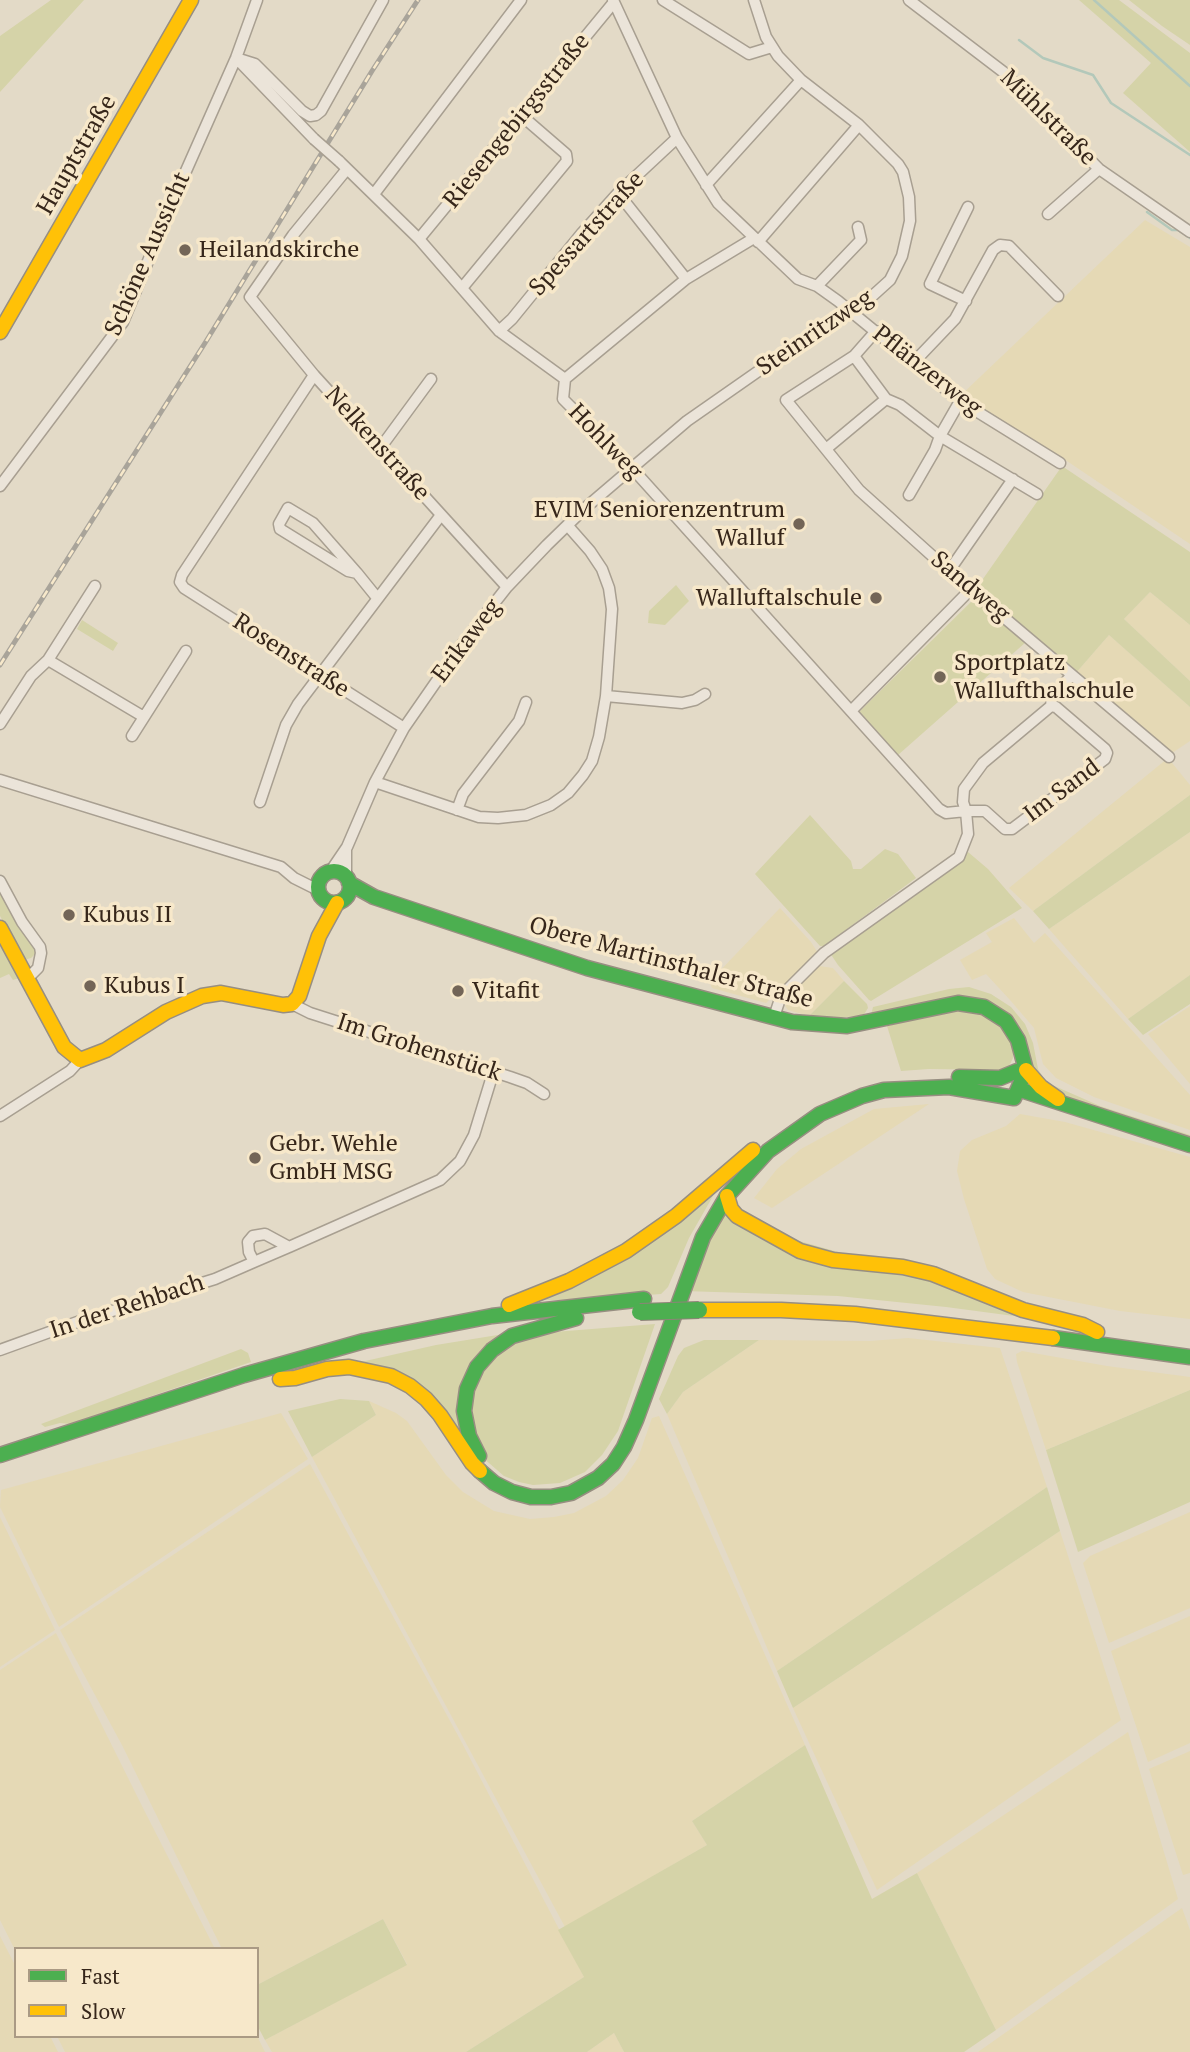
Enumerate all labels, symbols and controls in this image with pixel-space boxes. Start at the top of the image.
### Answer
street label: Riesengebirgsstraße [438,28,596,214]
street label: Mühlstraße [994,64,1102,172]
street label: Hauptstraße [31,90,123,220]
street label: Spessartstraße [524,166,650,302]
street label: Schöne Aussicht [99,168,197,340]
place label: Heilandskirche [199,236,359,264]
marker: Heilandskirche [177,242,193,258]
street label: Steinritzweg [751,284,879,382]
street label: Pflänzerweg [867,320,987,422]
street label: Nelkenstraße [318,381,436,507]
street label: Hohlweg [562,398,648,486]
place label: EVIM Seniorenzentrum Walluf [534,496,785,552]
marker: EVIM Seniorenzentrum Walluf [791,516,807,532]
street label: Sandweg [925,546,1015,628]
place label: Walluftalschule [696,584,862,612]
marker: Walluftalschule [868,590,884,606]
street label: Erikaweg [426,594,508,688]
street label: Rosenstraße [227,608,355,704]
place label: Sportplatz Wallufthalschule [954,649,1134,705]
marker: Sportplatz Wallufthalschule [932,669,948,685]
street label: Im Sand [1018,753,1106,829]
place label: Kubus II [83,901,172,929]
marker: Kubus II [61,907,77,923]
street label: Obere Martinsthaler Straße [526,911,816,1015]
place label: Kubus I [104,972,185,1000]
place label: Vitafit [472,977,540,1005]
marker: Kubus I [82,978,98,994]
marker: Vitafit [450,983,466,999]
street label: Im Grohenstück [333,1008,505,1088]
place label: Gebr. Wehle GmbH MSG [269,1130,398,1186]
marker: Gebr. Wehle GmbH MSG [247,1150,263,1166]
street label: In der Rehbach [46,1269,208,1345]
legend [14,1947,259,2038]
text: Fast [81,1962,120,1990]
text: Slow [81,1997,125,2025]

